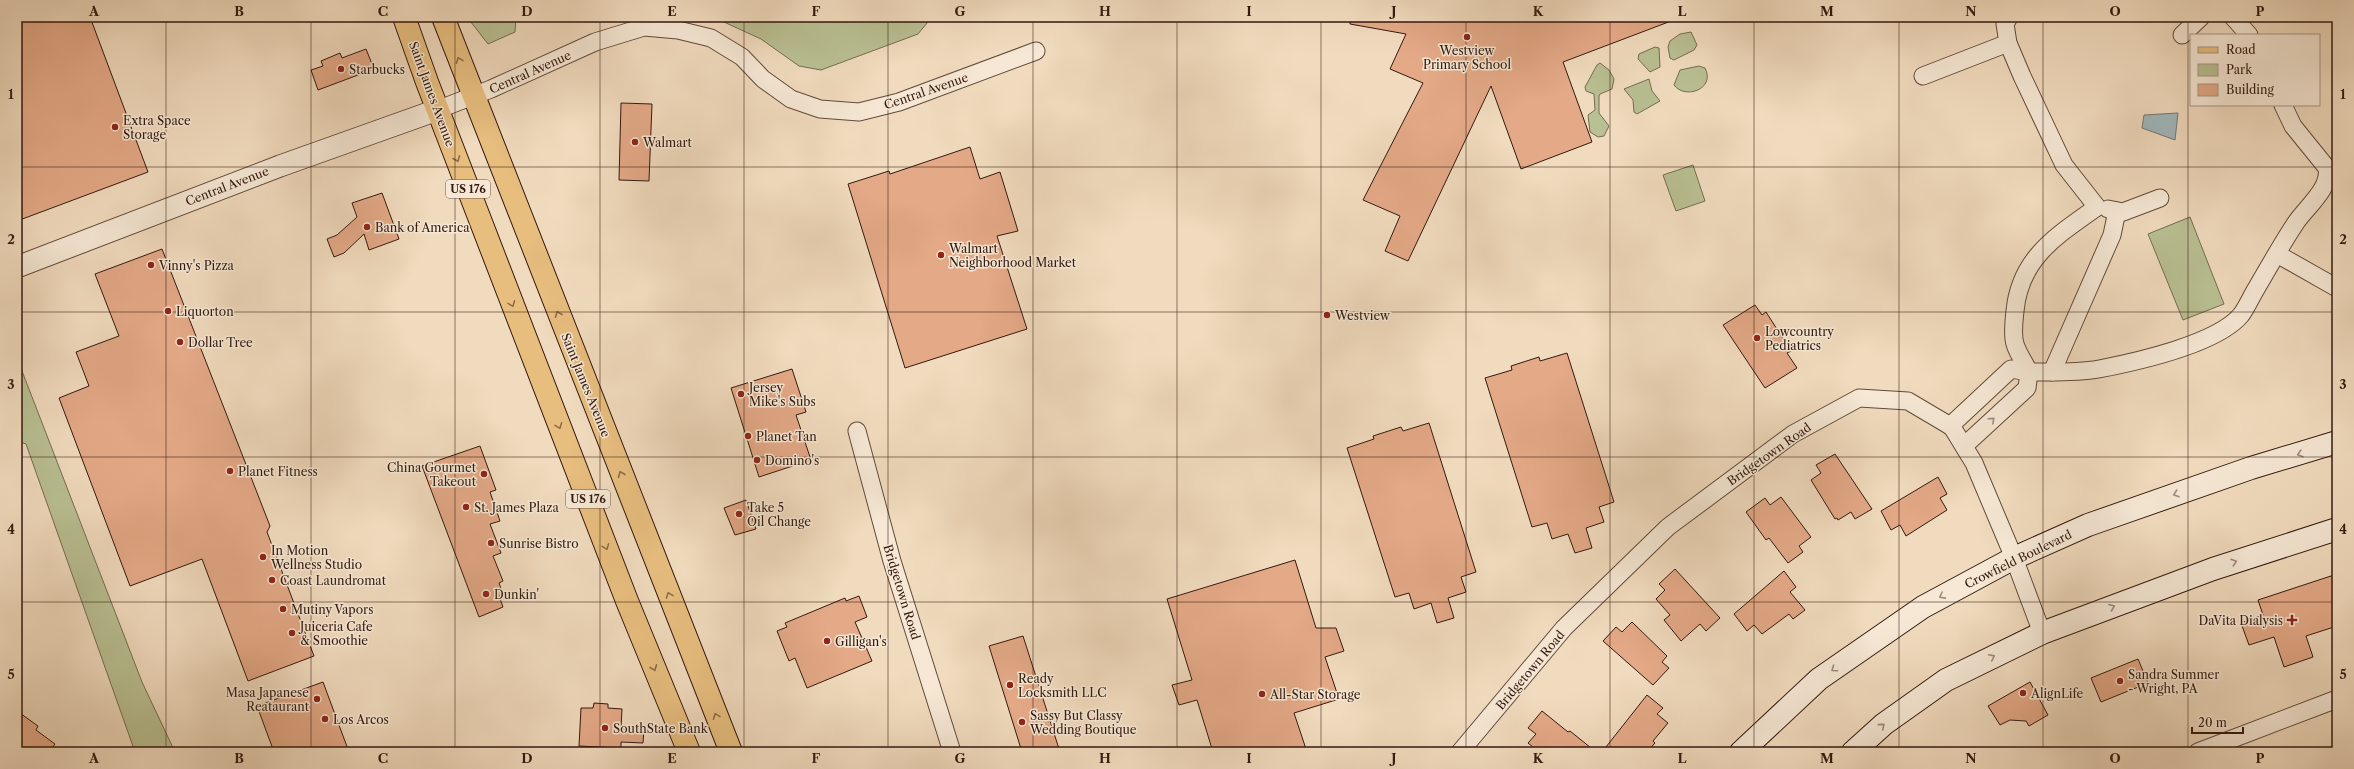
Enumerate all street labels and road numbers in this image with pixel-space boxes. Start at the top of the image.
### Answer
street label: Saint James Avenue [406,39,458,149]
street label: Central Avenue [487,47,573,97]
street label: Central Avenue [882,69,970,112]
street label: Central Avenue [183,163,271,209]
road number: US 176 [446,180,490,198]
street label: Saint James Avenue [558,331,614,440]
street label: Bridgetown Road [1724,419,1814,489]
road number: US 176 [566,490,610,508]
street label: Crowfield Boulevard [1962,526,2075,591]
street label: Bridgetown Road [880,543,924,642]
street label: Bridgetown Road [1492,627,1568,713]

